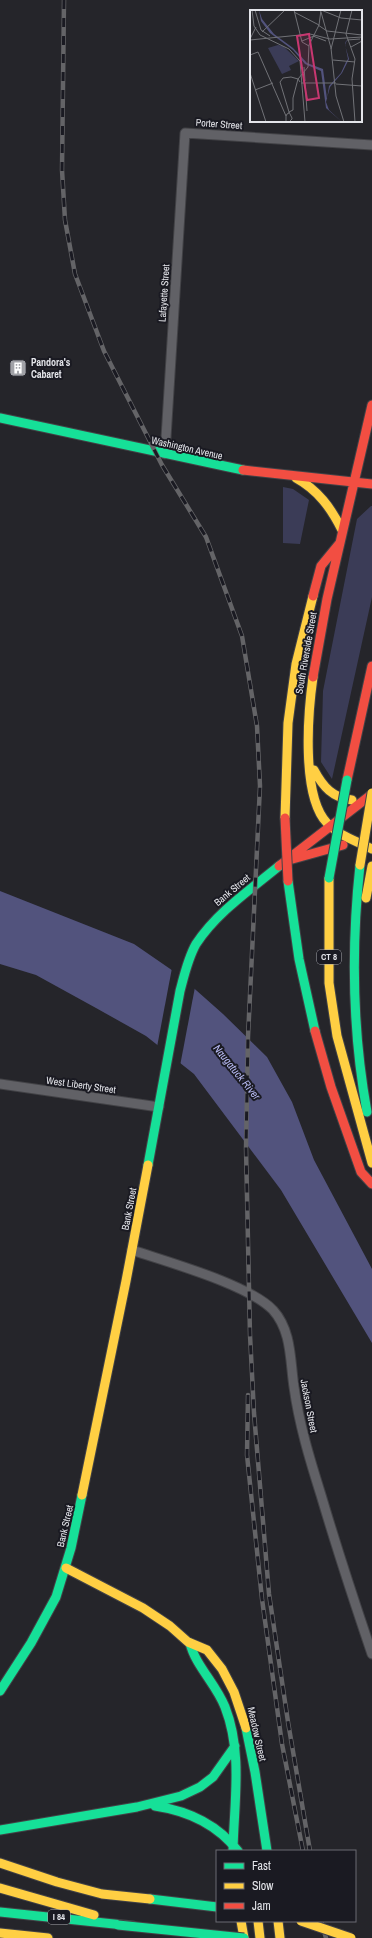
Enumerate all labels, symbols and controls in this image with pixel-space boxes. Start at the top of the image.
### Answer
inset map [250,10,362,122]
street label: Porter Street [195,116,243,132]
street label: Lafayette Street [155,263,173,322]
place label: Pandora's Cabaret [31,356,71,381]
building icon: Pandora's Cabaret [8,358,28,378]
street label: Washington Avenue [150,433,224,463]
street label: South Riverside Street [292,610,320,695]
street label: Bank Street [211,871,253,909]
road number: CT 8 [317,950,341,964]
water label: Naugatuck River [210,1041,264,1103]
street label: West Liberty Street [45,1074,117,1096]
street label: Bank Street [119,1186,140,1231]
street label: Jackson Street [297,1378,321,1435]
street label: Bank Street [54,1503,76,1548]
street label: Meadow Street [244,1706,270,1763]
legend [216,1850,356,1922]
text: Fast [252,1858,271,1874]
text: Slow [252,1878,274,1894]
text: Jam [252,1898,271,1914]
road number: I 84 [48,1910,70,1924]

